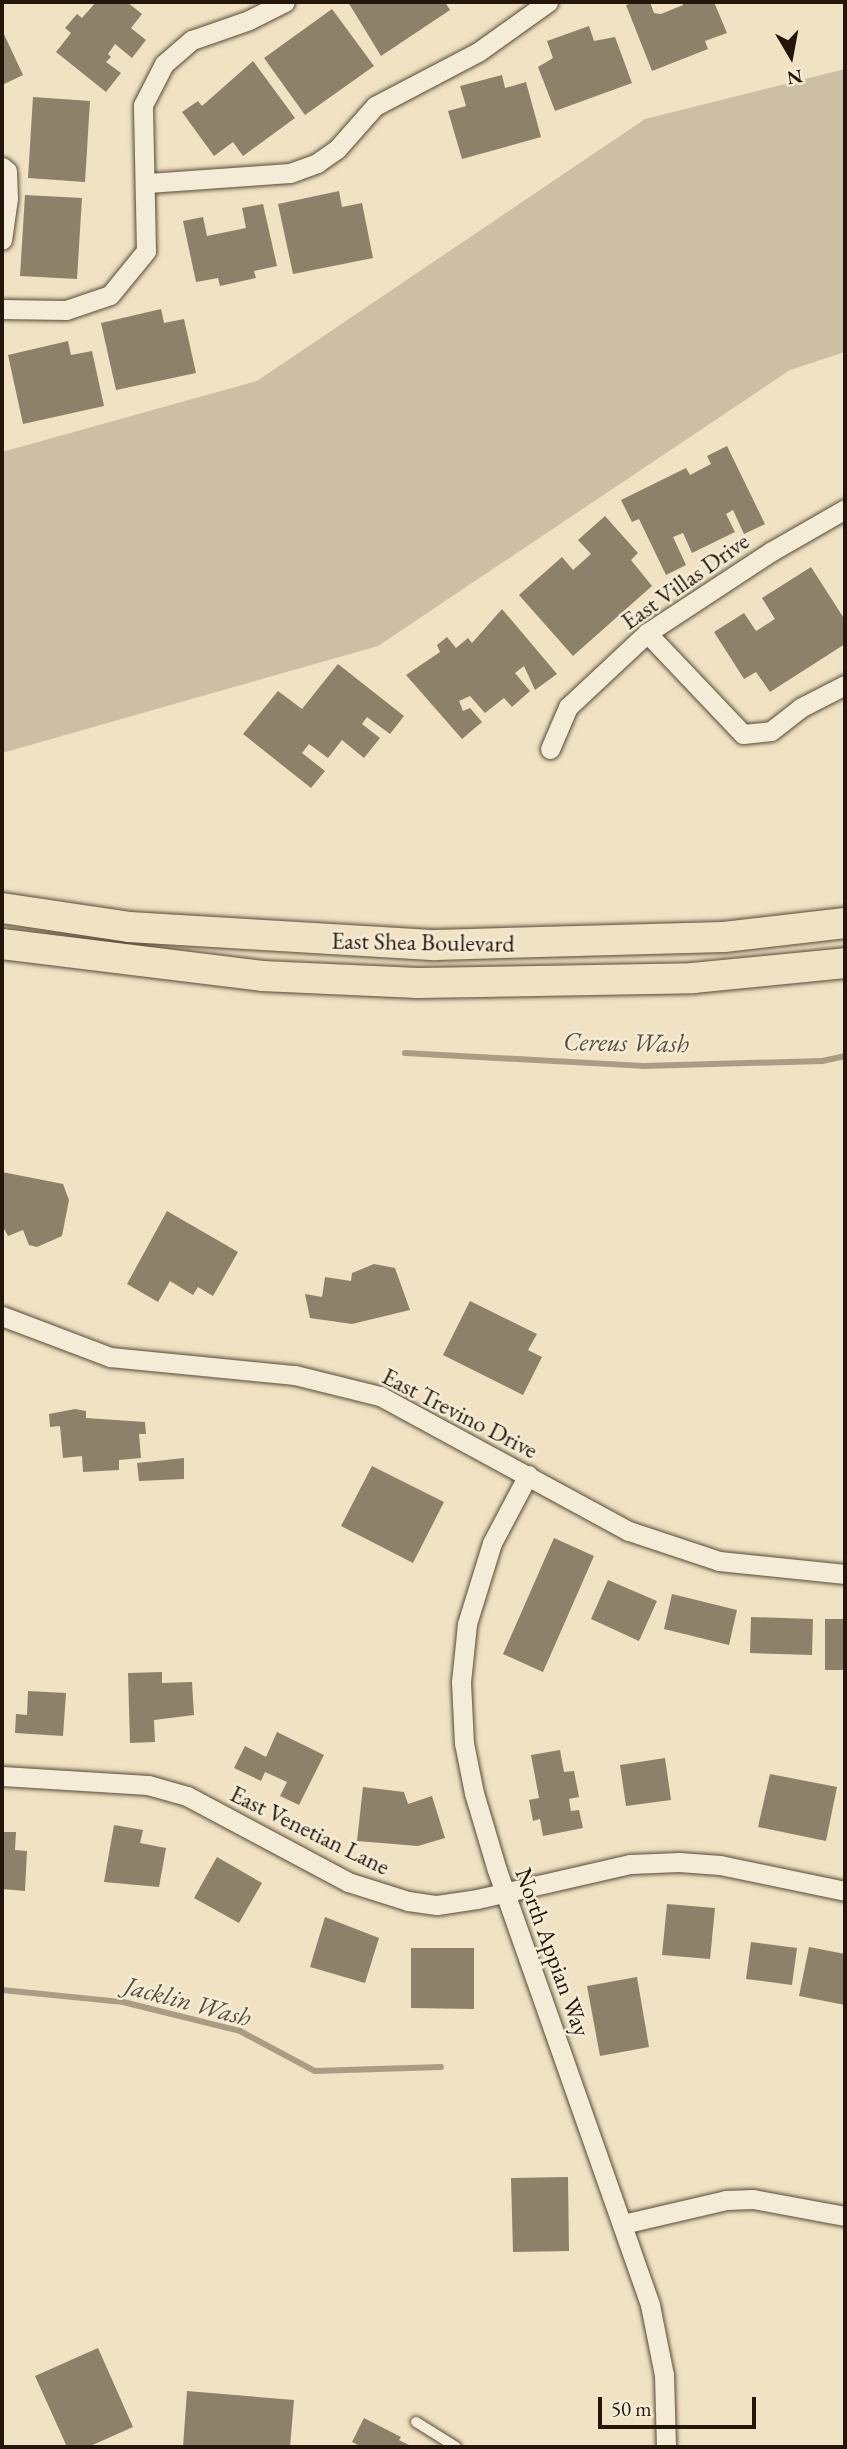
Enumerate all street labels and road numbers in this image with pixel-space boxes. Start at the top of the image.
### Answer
street label: East Villas Drive [616,526,754,636]
street label: East Shea Boulevard [331,926,515,958]
street label: East Trevino Drive [377,1361,543,1465]
street label: East Venetian Lane [226,1779,394,1881]
street label: North Appian Way [509,1864,597,2040]

